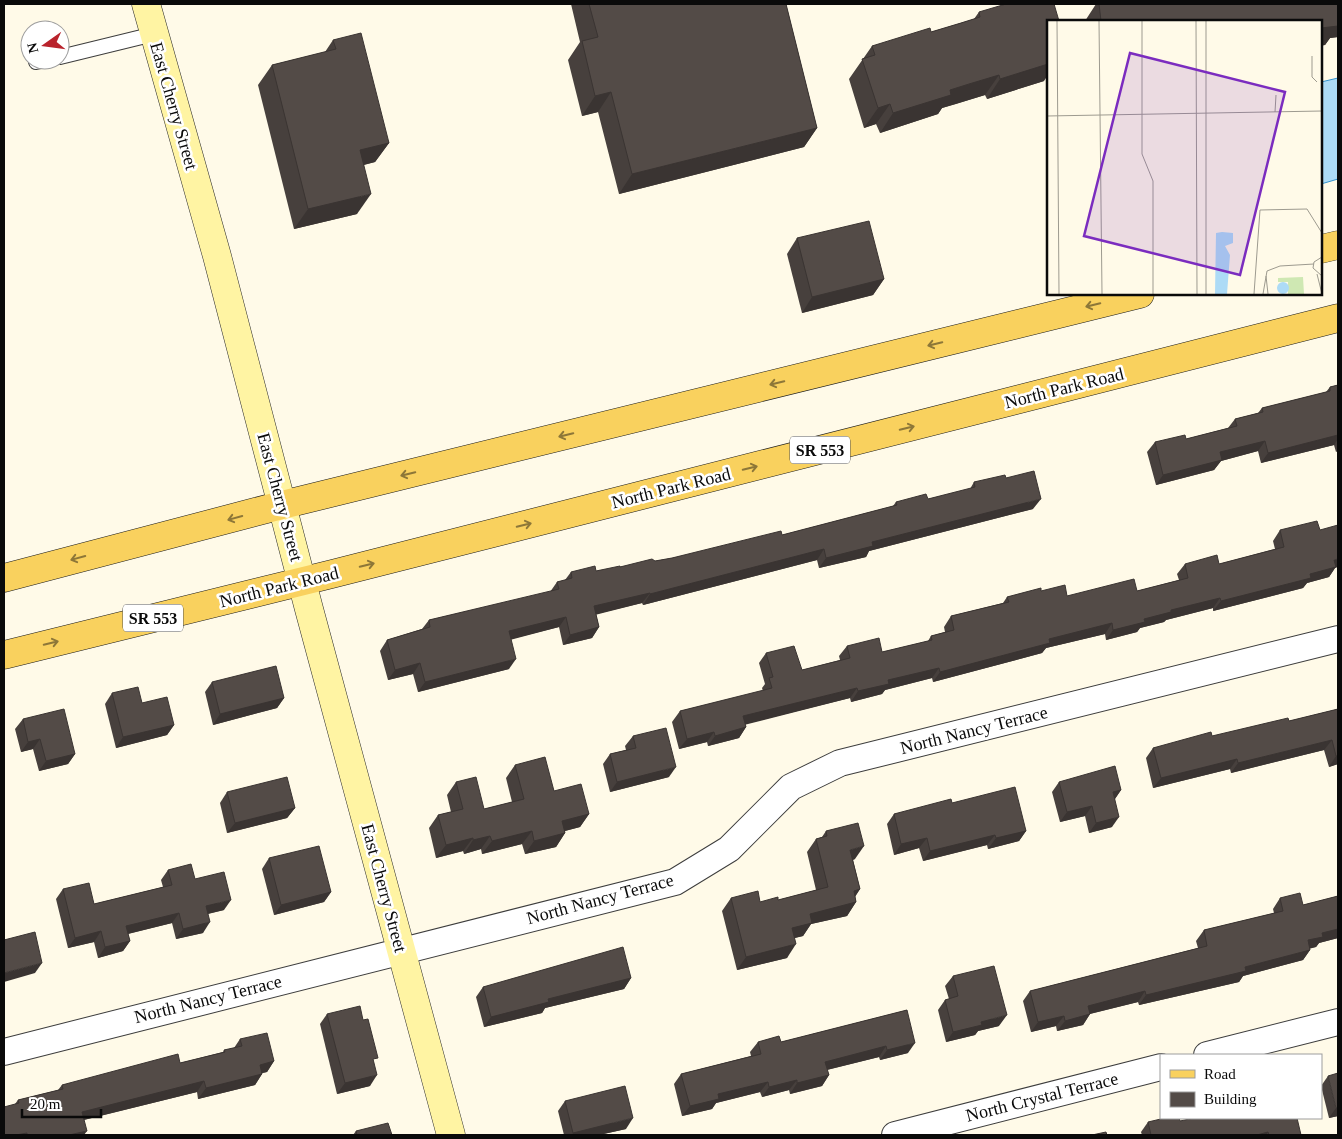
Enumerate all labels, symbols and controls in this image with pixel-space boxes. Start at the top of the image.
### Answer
north arrow [20,20,70,70]
inset map [1047,20,1322,295]
street label: East Cherry Street [146,40,202,172]
text: N [24,41,41,55]
one-way arrow [1085,301,1101,311]
one-way arrow [928,340,944,349]
street label: North Park Road [1002,364,1126,412]
one-way arrow [770,379,786,388]
one-way arrow [899,423,915,432]
street label: East Cherry Street [253,431,307,563]
one-way arrow [558,431,574,441]
road number: SR 553 [790,436,850,464]
one-way arrow [741,462,757,472]
street label: North Park Road [609,464,733,512]
one-way arrow [400,470,416,480]
one-way arrow [228,513,244,523]
one-way arrow [516,520,532,529]
one-way arrow [70,554,86,564]
one-way arrow [358,560,374,569]
street label: North Park Road [217,563,341,611]
road number: SR 553 [123,604,183,632]
one-way arrow [43,638,59,648]
street label: North Nancy Terrace [898,702,1050,758]
street label: East Cherry Street [357,822,411,954]
street label: North Nancy Terrace [524,870,676,928]
street label: North Nancy Terrace [132,971,284,1027]
legend [1160,1054,1322,1119]
text: Road [1204,1066,1236,1082]
street label: North Crystal Terrace [964,1068,1120,1126]
scale bar [22,1086,101,1118]
text: Building [1204,1091,1257,1107]
text: 20 m [30,1096,61,1112]

